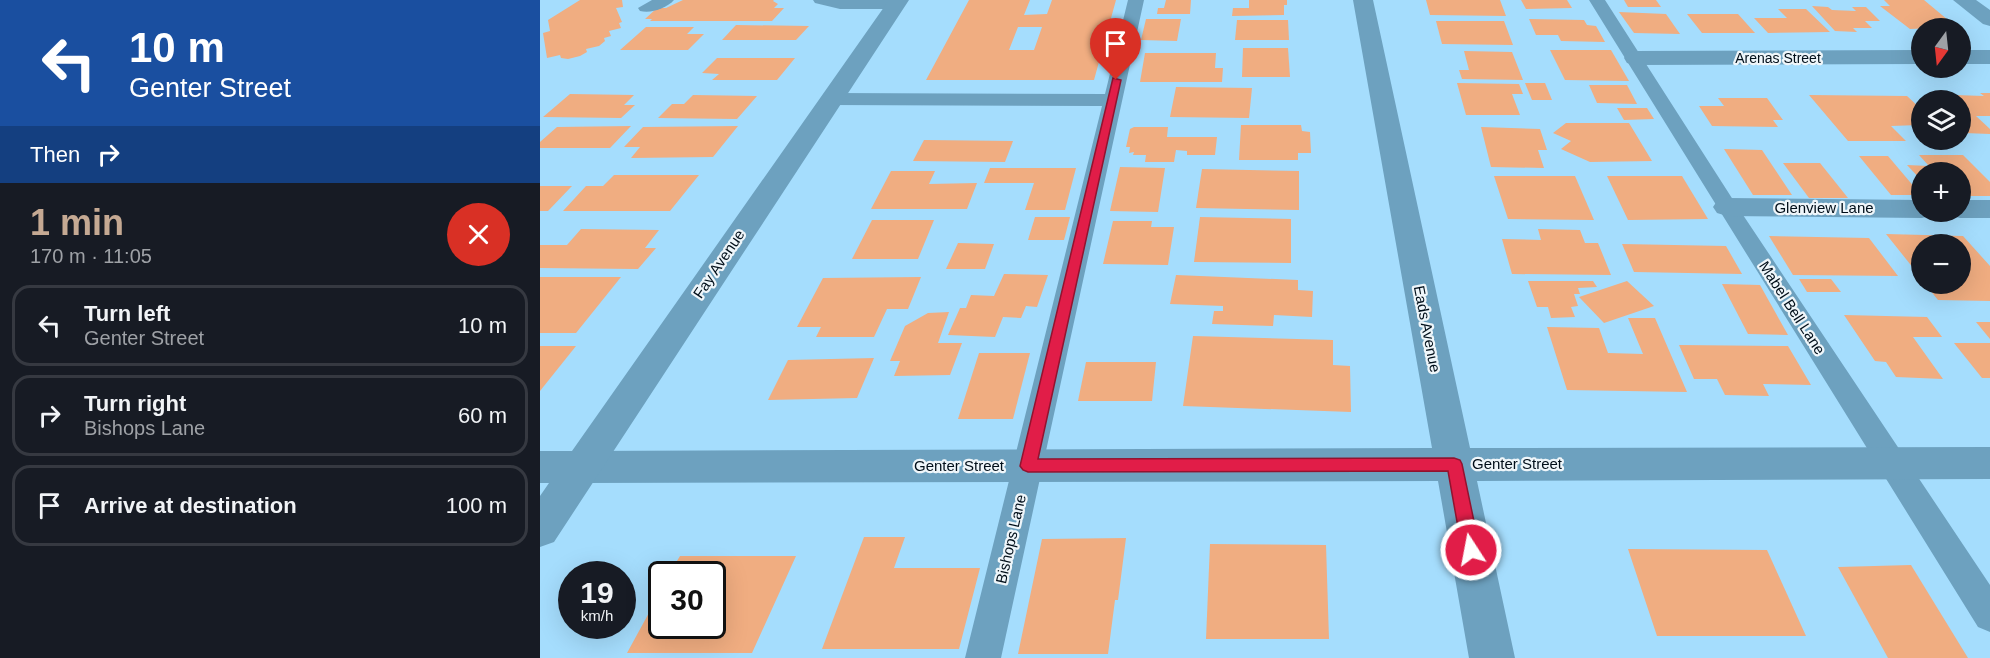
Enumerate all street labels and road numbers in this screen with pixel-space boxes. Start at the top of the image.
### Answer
street label: Arenas Street [1735,50,1821,66]
street label: Glenview Lane [1774,199,1874,216]
street label: Fay Avenue [689,226,748,301]
street label: Mabel Bell Lane [1756,258,1829,357]
street label: Eads Avenue [1411,284,1444,374]
street label: Genter Street [1472,455,1563,472]
street label: Genter Street [914,457,1005,474]
street label: Bishops Lane [992,493,1029,585]

